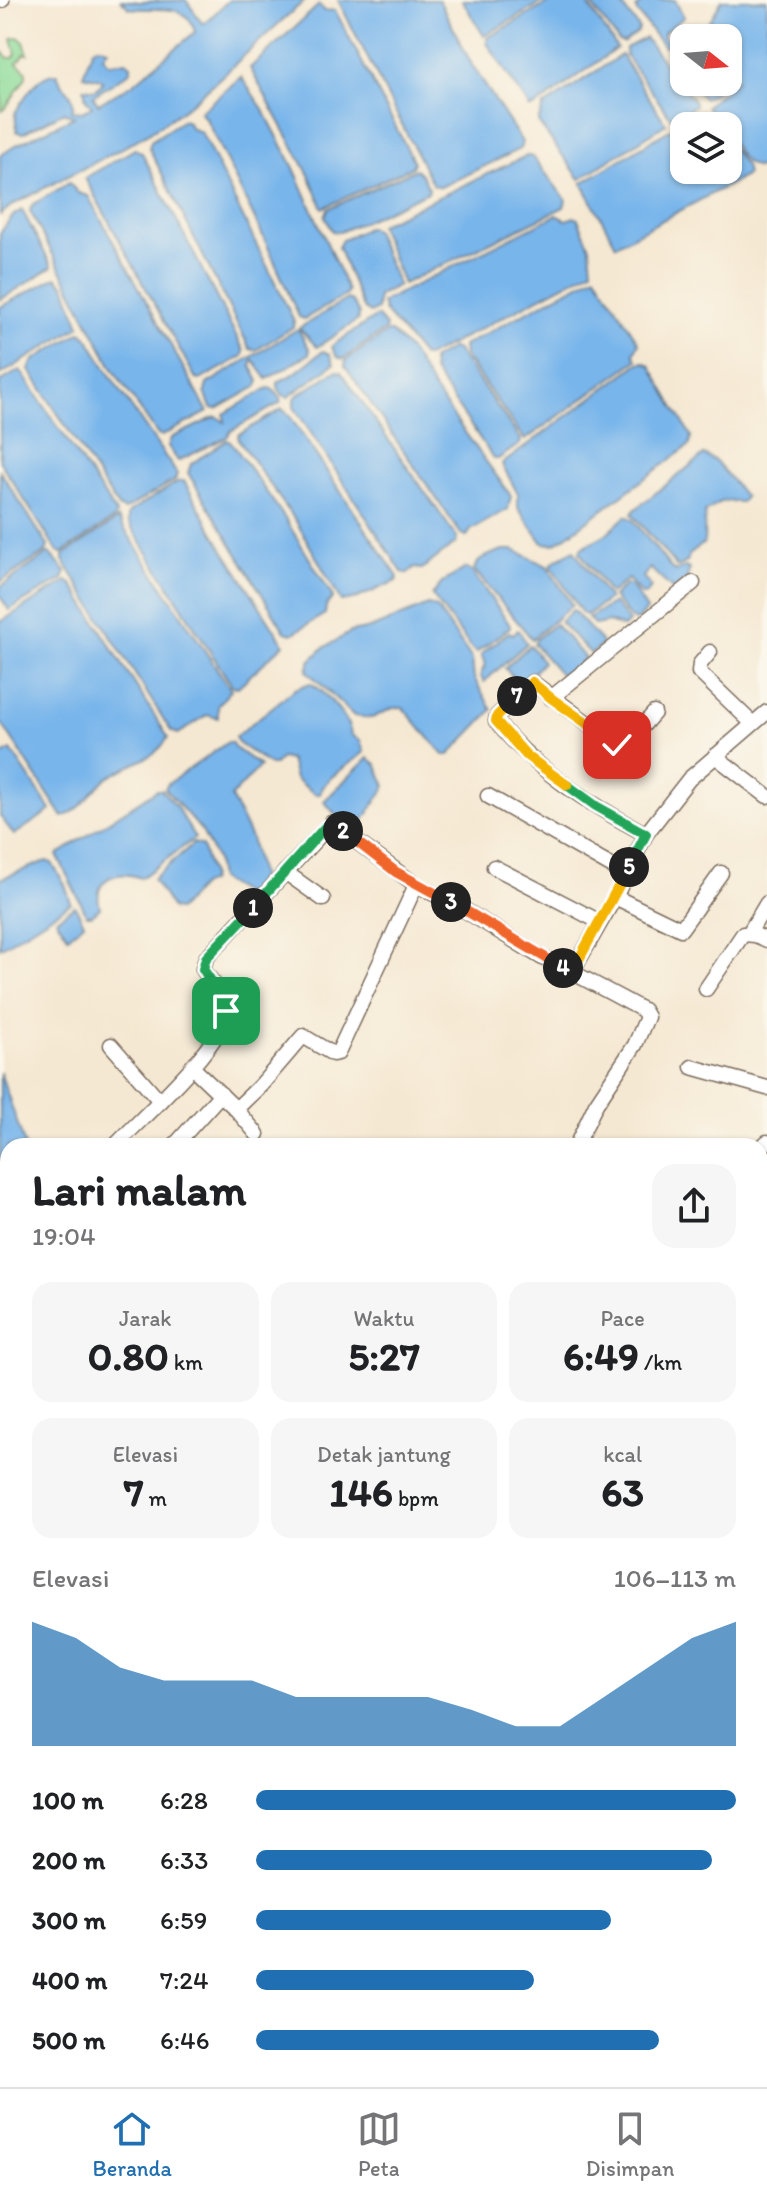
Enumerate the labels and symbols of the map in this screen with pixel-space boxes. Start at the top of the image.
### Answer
north arrow [670,24,742,96]
pin: 7 [497,676,537,716]
pin [583,711,651,779]
pin: 2 [323,811,363,851]
pin: 5 [609,847,649,887]
pin: 3 [431,882,471,922]
pin: 1 [233,888,273,928]
pin: 4 [543,948,583,988]
pin [192,977,260,1045]

